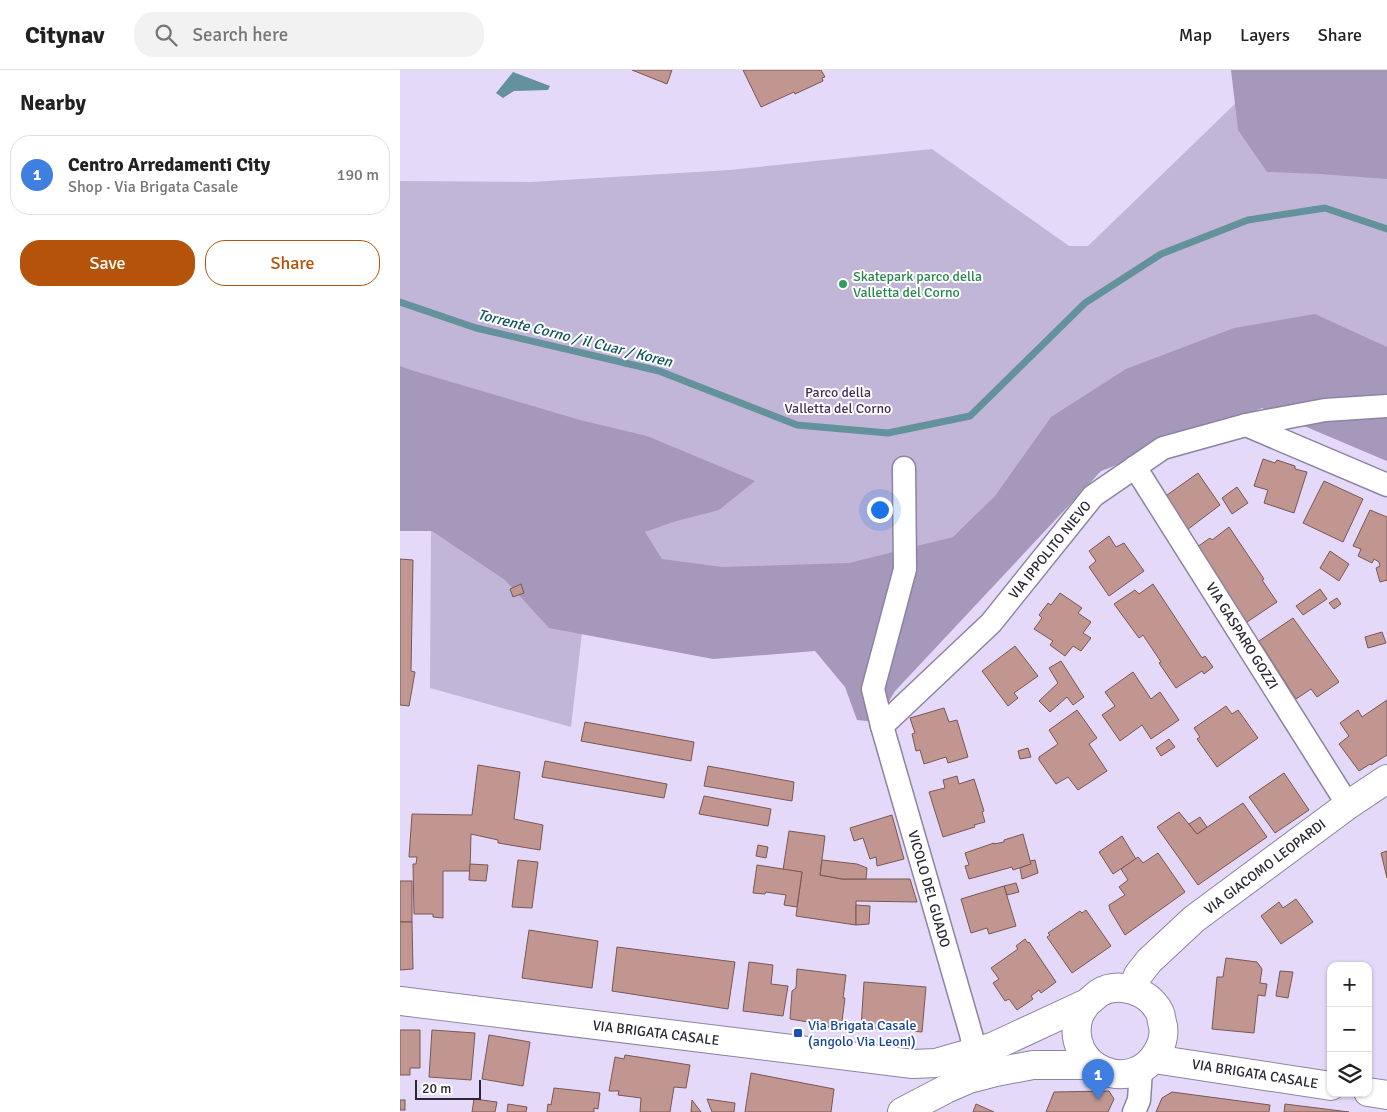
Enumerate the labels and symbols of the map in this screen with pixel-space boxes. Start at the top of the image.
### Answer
place label: Skatepark parco della Valletta del Corno [853,268,982,301]
marker: Skatepark parco della Valletta del Corno [837,278,849,290]
water label: Torrente Corno / il Cuar / Koren [476,305,675,371]
park label: Parco della Valletta del Corno [785,384,891,417]
your location [867,497,893,523]
street label: VIA IPPOLITO NIEVO [1005,497,1095,603]
street label: VIA GASPARO GOZZI [1202,579,1282,693]
street label: VIA GIACOMO LEOPARDI [1201,816,1329,918]
street label: VICOLO DEL GUADO [904,828,954,950]
street label: VIA BRIGATA CASALE [592,1017,720,1049]
place label: Via Brigata Casale (angolo Via Leoni) [808,1017,917,1050]
marker: Via Brigata Casale (angolo Via Leoni) [792,1027,804,1039]
street label: VIA BRIGATA CASALE [1191,1056,1319,1092]
pin: 1 [1082,1059,1114,1100]
scale bar [415,1077,481,1100]

